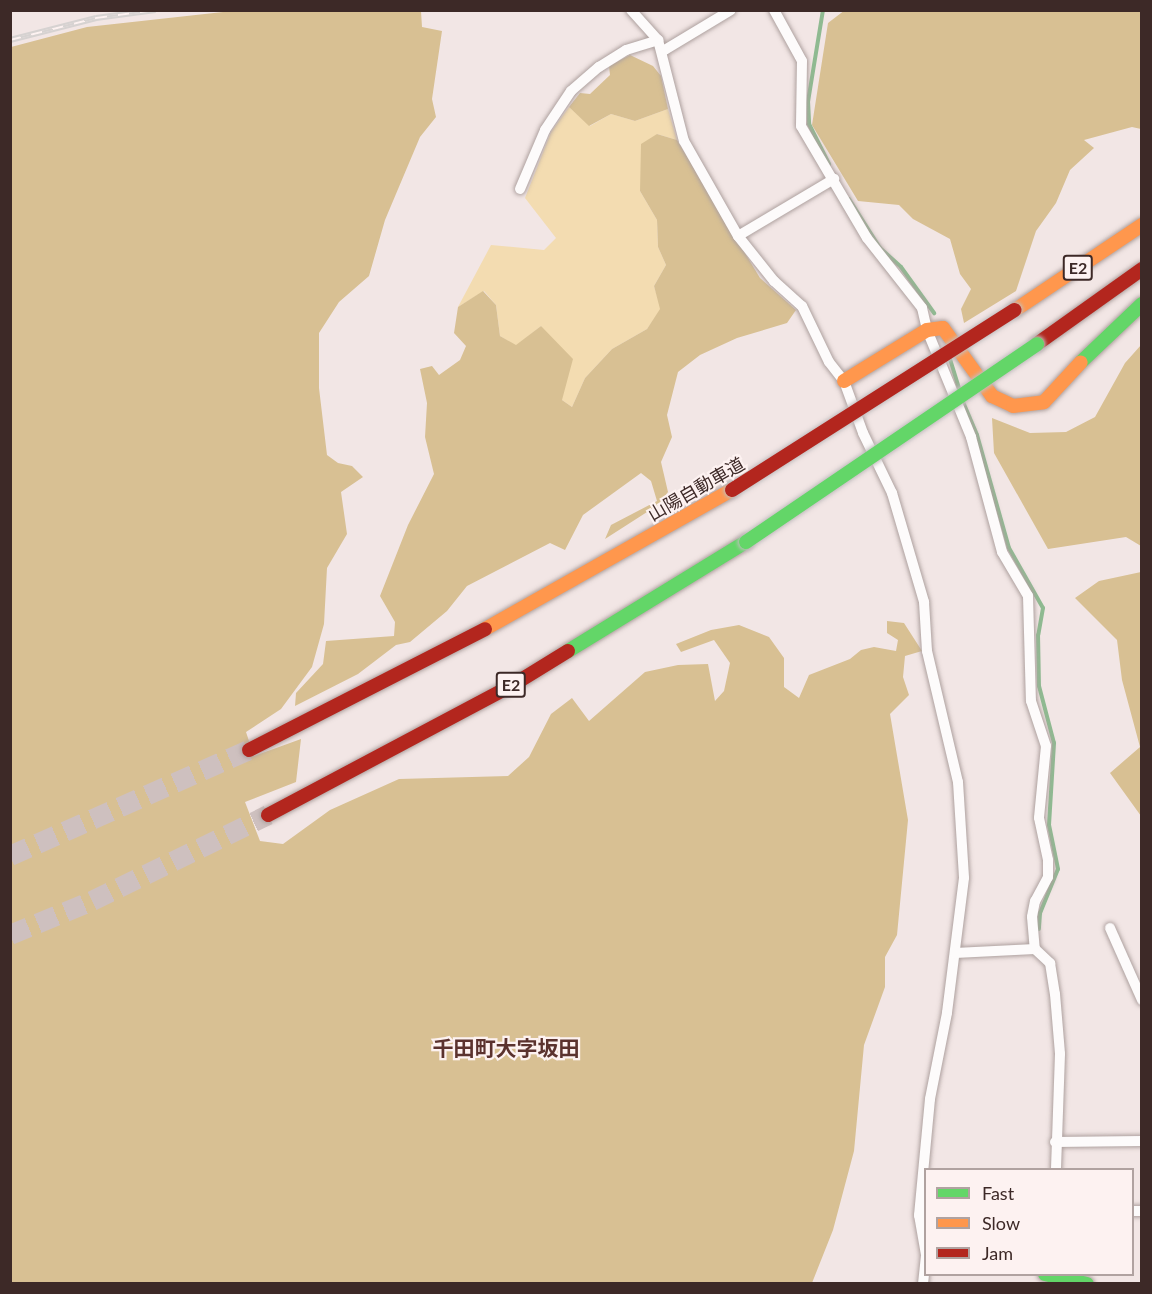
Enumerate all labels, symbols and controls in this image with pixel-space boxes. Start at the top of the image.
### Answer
road number: E2 [1062,255,1094,281]
street label: 山陽自動車道 [644,453,748,525]
road number: E2 [494,672,528,698]
district label: 千田町大字坂田 [433,1035,579,1061]
legend [924,1168,1134,1276]
text: Fast [982,1182,1014,1204]
text: Slow [982,1212,1020,1234]
text: Jam [982,1242,1013,1264]

